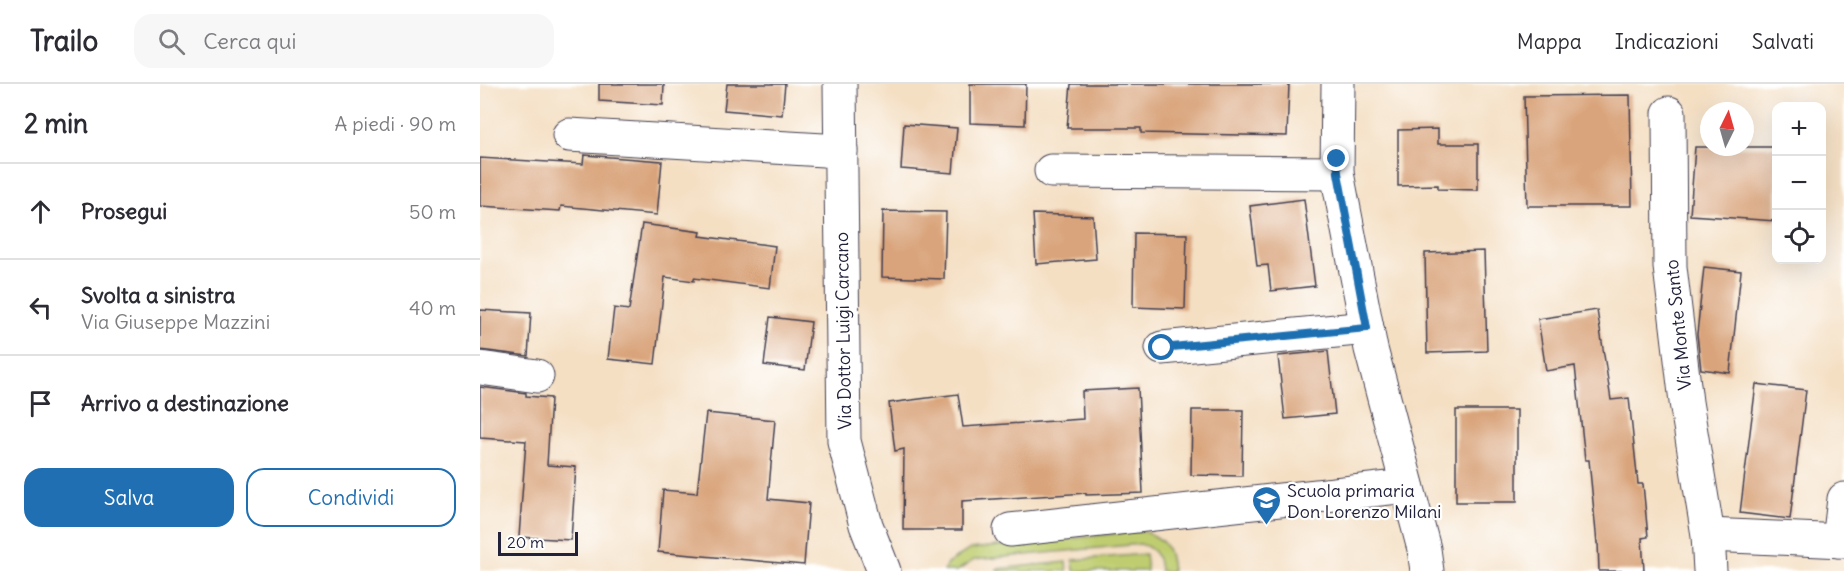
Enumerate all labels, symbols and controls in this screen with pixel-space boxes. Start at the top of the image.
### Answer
search box [134,14,554,68]
text: Trailo [30,23,98,59]
icon: search [155,25,188,58]
text: Cerca qui [203,27,296,55]
text: Mappa [1517,28,1582,55]
text: Indicazioni [1615,28,1719,55]
text: Salvati [1752,28,1814,55]
north arrow [1700,102,1754,156]
map controls [1772,102,1826,264]
button: + [1772,102,1826,156]
text: 2 min [24,107,88,140]
text: A piedi · 90 m [335,111,456,136]
route end [1323,145,1349,171]
button: − [1772,156,1826,210]
icon: ahead [24,195,57,228]
text: Prosegui [81,197,167,225]
text: 50 m [409,199,456,224]
button: locate [1772,210,1826,264]
street label: Via Dottor Luigi Carcano [830,232,856,430]
street label: Via Monte Santo [1660,259,1696,391]
text: Svolta a sinistra [81,281,235,309]
icon: left [24,291,57,324]
text: 40 m [409,295,456,320]
text: Via Giuseppe Mazzini [81,309,270,334]
route start [1148,334,1174,360]
icon: arrive [24,387,57,420]
text: Arrivo a destinazione [81,389,289,417]
button: Salva [24,468,234,527]
button: Condividi [246,468,456,527]
place label: Scuola primaria Don Lorenzo Milani [1287,479,1441,523]
school or university icon: Scuola primaria Don Lorenzo Milani [1250,484,1282,526]
scale bar [498,529,578,556]
text: 20 m [507,532,544,552]

